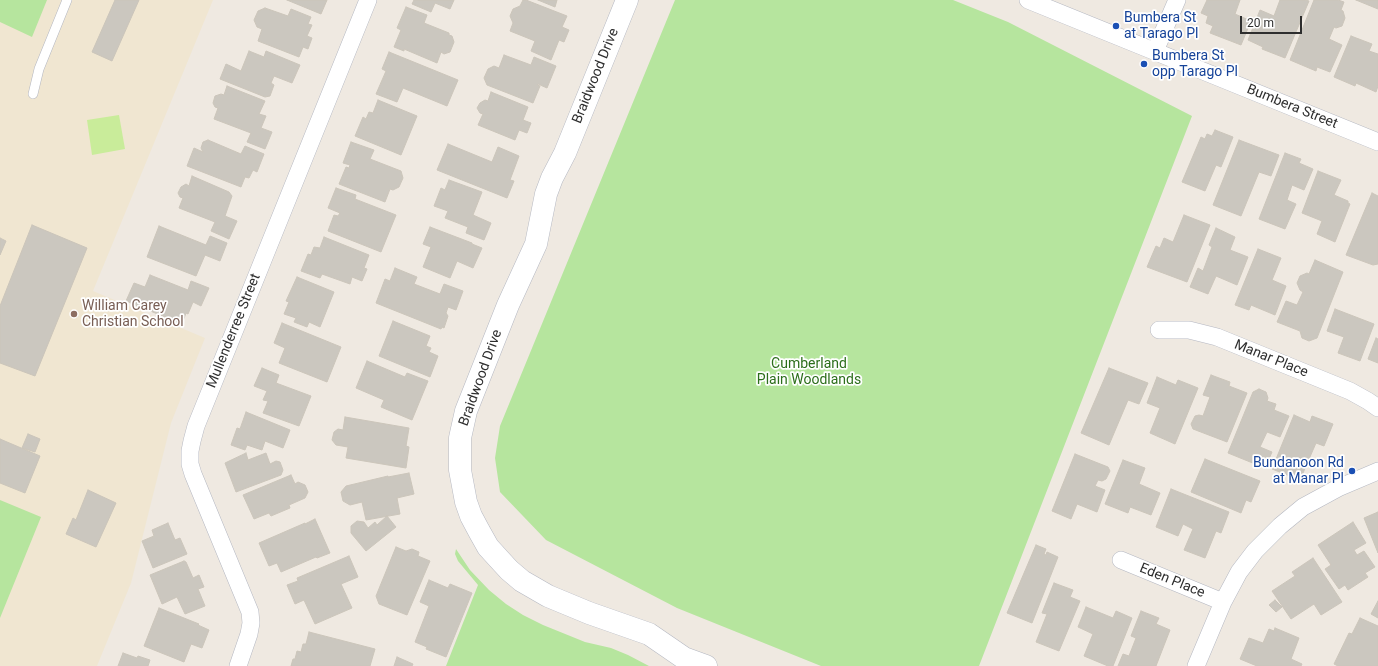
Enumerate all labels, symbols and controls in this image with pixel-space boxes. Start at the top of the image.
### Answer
scale bar [1242,8,1304,34]
place label: Bumbera St at Tarago Pl [1124,10,1199,42]
text: 20 m [1247,16,1274,30]
marker: Bumbera St at Tarago Pl [1111,21,1121,31]
street label: Braidwood Drive [569,26,623,126]
place label: Bumbera St opp Tarago Pl [1152,48,1238,80]
marker: Bumbera St opp Tarago Pl [1139,59,1149,69]
street label: Bumbera Street [1244,81,1340,133]
street label: Mullenderree Street [203,271,265,391]
place label: William Carey Christian School [82,298,184,330]
marker: William Carey Christian School [69,309,79,319]
street label: Braidwood Drive [456,327,506,429]
street label: Manar Place [1232,337,1310,381]
park label: Cumberland Plain Woodlands [757,356,861,388]
place label: Bundanoon Rd at Manar Pl [1253,455,1344,488]
marker: Bundanoon Rd at Manar Pl [1347,466,1357,476]
street label: Eden Place [1137,560,1207,602]

